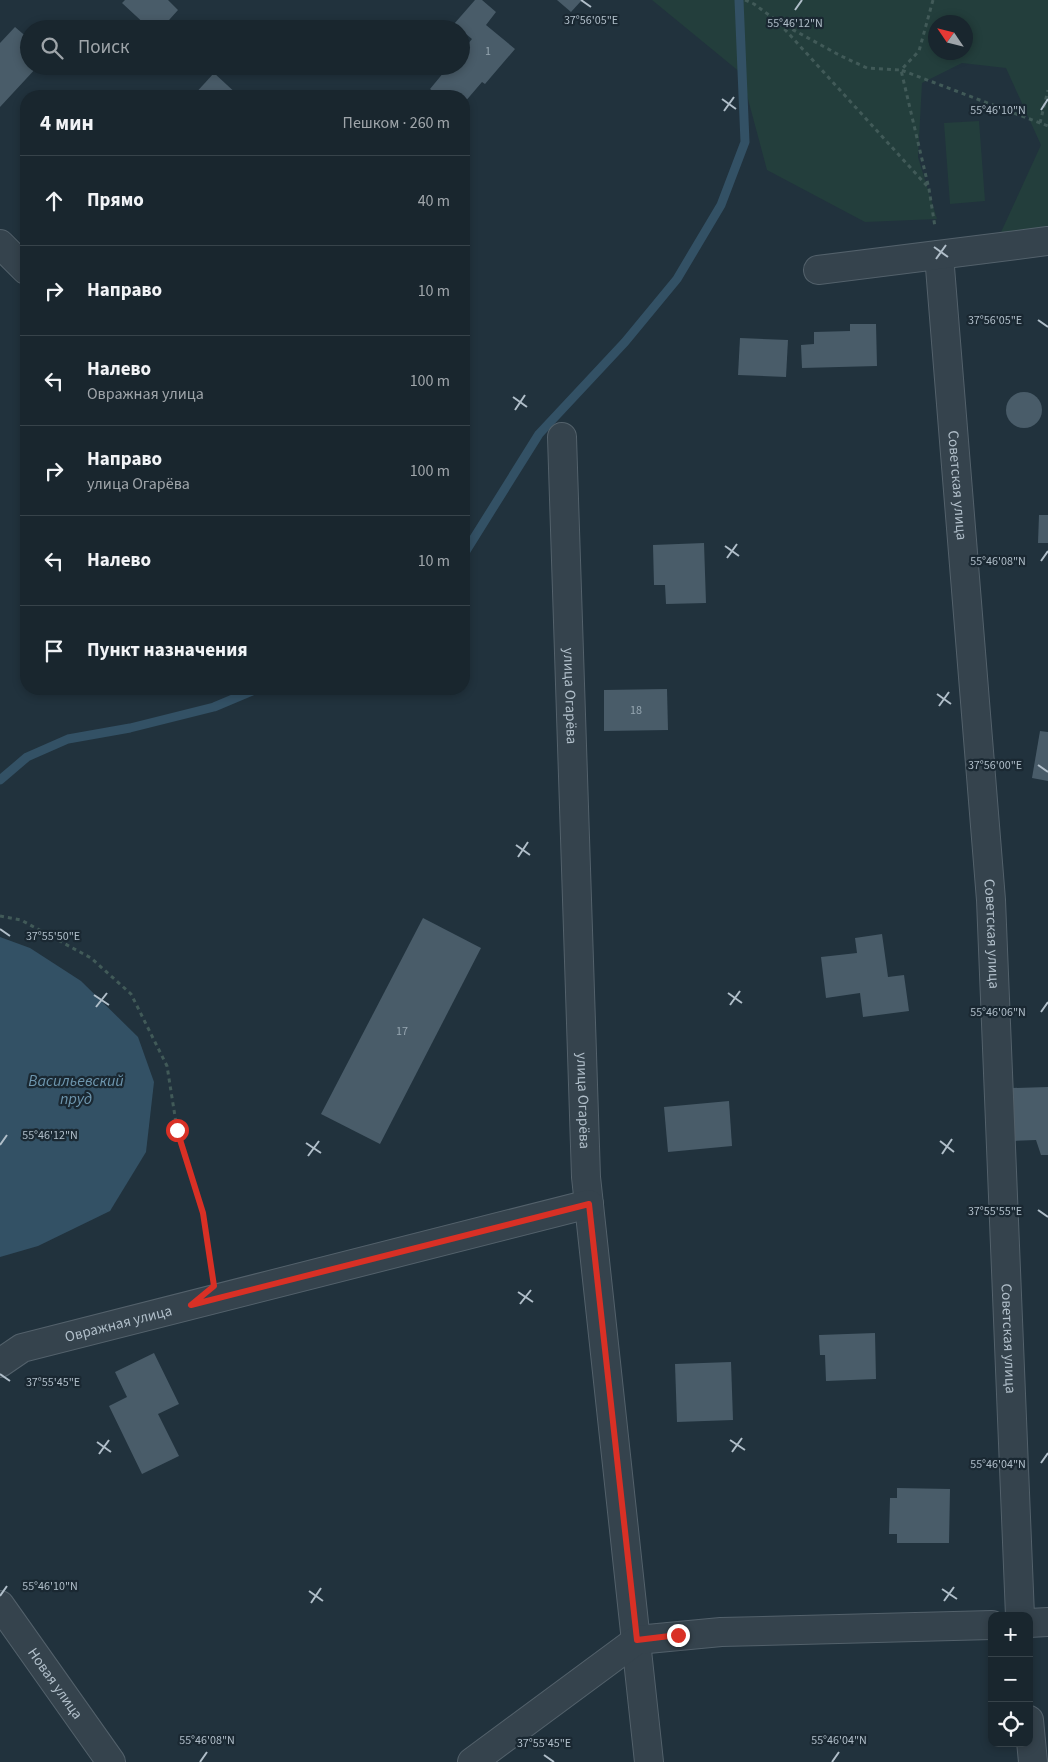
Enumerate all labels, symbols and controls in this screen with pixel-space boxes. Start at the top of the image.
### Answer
text: 37°56'05"E [564,12,618,29]
text: 55°46'12"N [767,15,823,32]
north arrow [928,15,973,60]
search box [20,20,470,75]
icon: search [38,34,66,62]
text: Поиск [78,34,129,61]
house number: 1 [485,43,491,60]
text: 55°46'10"N [970,102,1026,119]
text: 4 мин [40,108,94,138]
text: Пешком · 260 m [343,112,450,134]
icon: ahead [40,187,68,215]
text: Прямо [87,187,144,214]
text: 40 m [418,190,450,212]
icon: right [40,277,68,305]
text: Направо [87,277,162,304]
text: 10 m [418,280,450,302]
text: 37°56'05"E [968,312,1022,329]
text: Налево [87,356,151,383]
icon: left [40,367,68,395]
text: 100 m [410,370,450,392]
text: Овражная улица [87,383,204,405]
street label: Советская улица [943,430,972,541]
text: Направо [87,446,162,473]
icon: right [40,457,68,485]
text: 100 m [410,460,450,482]
text: улица Огарёва [87,473,190,495]
icon: left [40,547,68,575]
text: Налево [87,547,151,574]
text: 10 m [418,550,450,572]
text: 55°46'08"N [970,553,1026,570]
icon: arrive [40,637,68,665]
text: Пункт назначения [87,637,248,664]
street label: улица Огарёва [558,647,582,744]
house number: 18 [630,702,642,719]
text: 37°56'00"E [968,757,1022,774]
street label: Советская улица [979,878,1005,989]
text: 37°55'50"E [26,928,80,945]
text: 55°46'06"N [970,1004,1026,1021]
house number: 17 [396,1023,408,1040]
street label: улица Огарёва [571,1052,596,1149]
water label: Васильевский пруд [28,1070,124,1110]
route start [166,1119,189,1142]
text: 55°46'12"N [22,1127,78,1144]
text: 37°55'55"E [968,1203,1022,1220]
street label: Советская улица [996,1283,1021,1394]
street label: Овражная улица [63,1300,174,1347]
text: 37°55'45"E [26,1374,80,1391]
text: 55°46'04"N [970,1456,1026,1473]
text: 55°46'10"N [22,1578,78,1595]
map controls [988,1612,1033,1747]
button: + [988,1612,1033,1657]
route end [667,1624,690,1647]
street label: Новая улица [23,1643,88,1723]
button: − [988,1657,1033,1702]
button: locate [988,1702,1033,1747]
text: 55°46'08"N [179,1732,235,1749]
text: 55°46'04"N [811,1732,867,1749]
text: 37°55'45"E [517,1735,571,1752]

